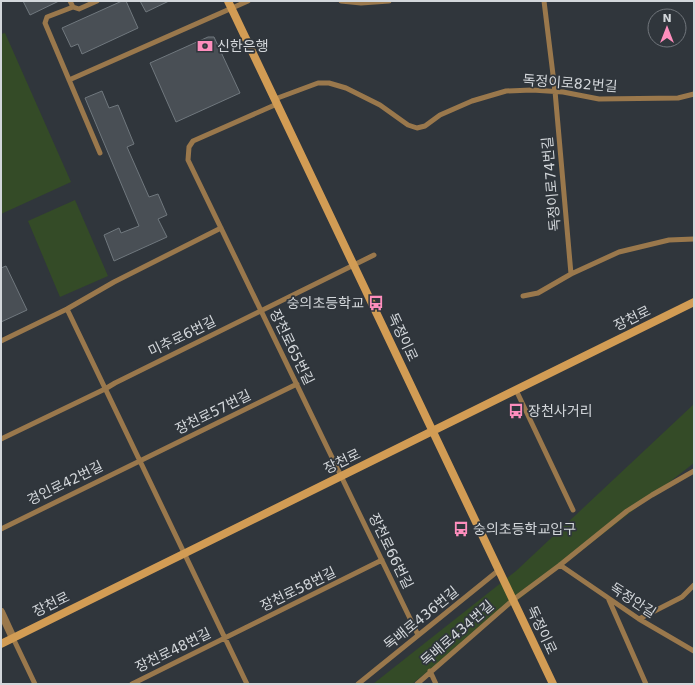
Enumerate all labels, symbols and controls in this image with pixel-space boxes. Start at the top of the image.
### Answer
north arrow [647,8,687,48]
text: N [662,12,672,25]
bank icon: 신한은행 [196,37,214,55]
place label: 신한은행 [217,38,269,54]
street label: 독정이로82번길 [522,72,618,94]
street label: 독정이로74번길 [539,136,563,232]
bus stop icon: 숭의초등학교 [367,294,385,312]
place label: 숭의초등학교 [287,295,364,311]
street label: 장천로 [611,302,653,334]
street label: 장천로65번길 [267,307,317,387]
street label: 독정이로 [385,310,421,364]
street label: 미추로6번길 [146,313,218,359]
street label: 장천로57번길 [173,387,253,437]
bus stop icon: 장천사거리 [507,402,525,420]
place label: 장천사거리 [528,403,592,419]
street label: 장천로 [321,445,363,477]
street label: 경인로42번길 [25,458,105,508]
street label: 장천로66번길 [366,511,416,591]
bus stop icon: 숭의초등학교입구 [452,520,470,538]
place label: 숭의초등학교입구 [473,521,576,537]
street label: 장천로58번길 [258,564,338,614]
street label: 독정안길 [607,579,659,621]
street label: 독배로436번길 [381,583,461,653]
street label: 장천로 [30,588,72,620]
street label: 독배로434번길 [417,597,497,669]
street label: 독정이로 [524,603,560,657]
street label: 장천로48번길 [133,625,213,675]

